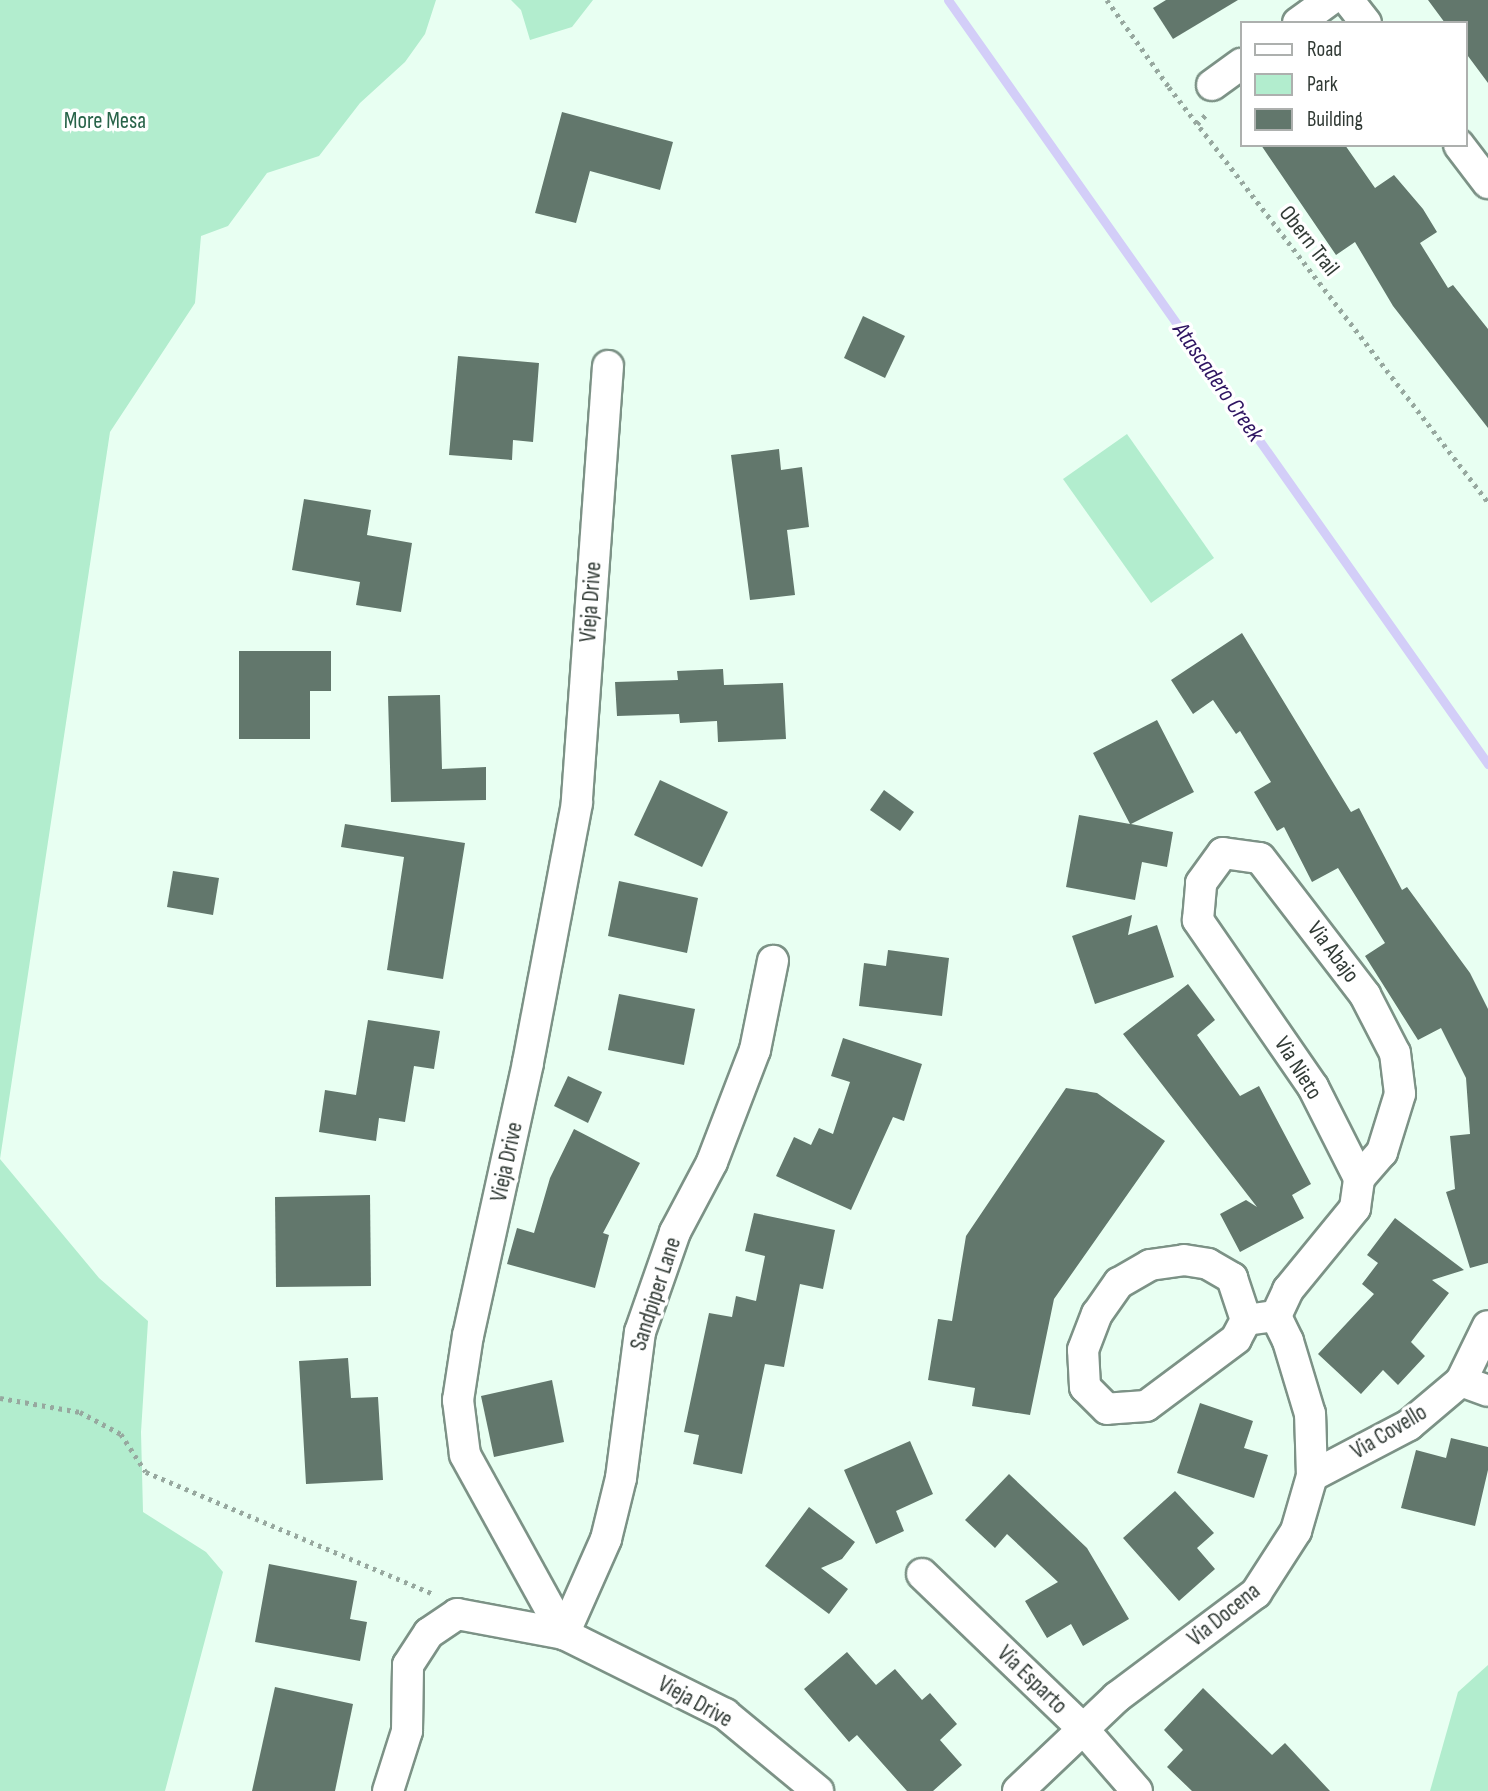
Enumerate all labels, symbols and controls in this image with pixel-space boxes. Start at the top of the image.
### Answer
legend [1240,21,1467,147]
text: Road [1307,37,1342,62]
text: Park [1307,72,1338,97]
park label: More Mesa [64,107,146,135]
text: Building [1307,107,1363,132]
street label: Obern Trail [1273,200,1345,282]
water label: Atascadero Creek [1166,317,1270,447]
street label: Vieja Drive [574,561,608,643]
street label: Via Abajo [1301,916,1365,988]
street label: Via Nieto [1268,1032,1328,1104]
street label: Vieja Drive [485,1120,529,1204]
street label: Sandpiper Lane [625,1234,687,1354]
street label: Via Covello [1346,1399,1432,1465]
street label: Via Docena [1182,1578,1266,1652]
street label: Via Esparto [991,1640,1073,1720]
street label: Vieja Drive [653,1670,737,1734]

